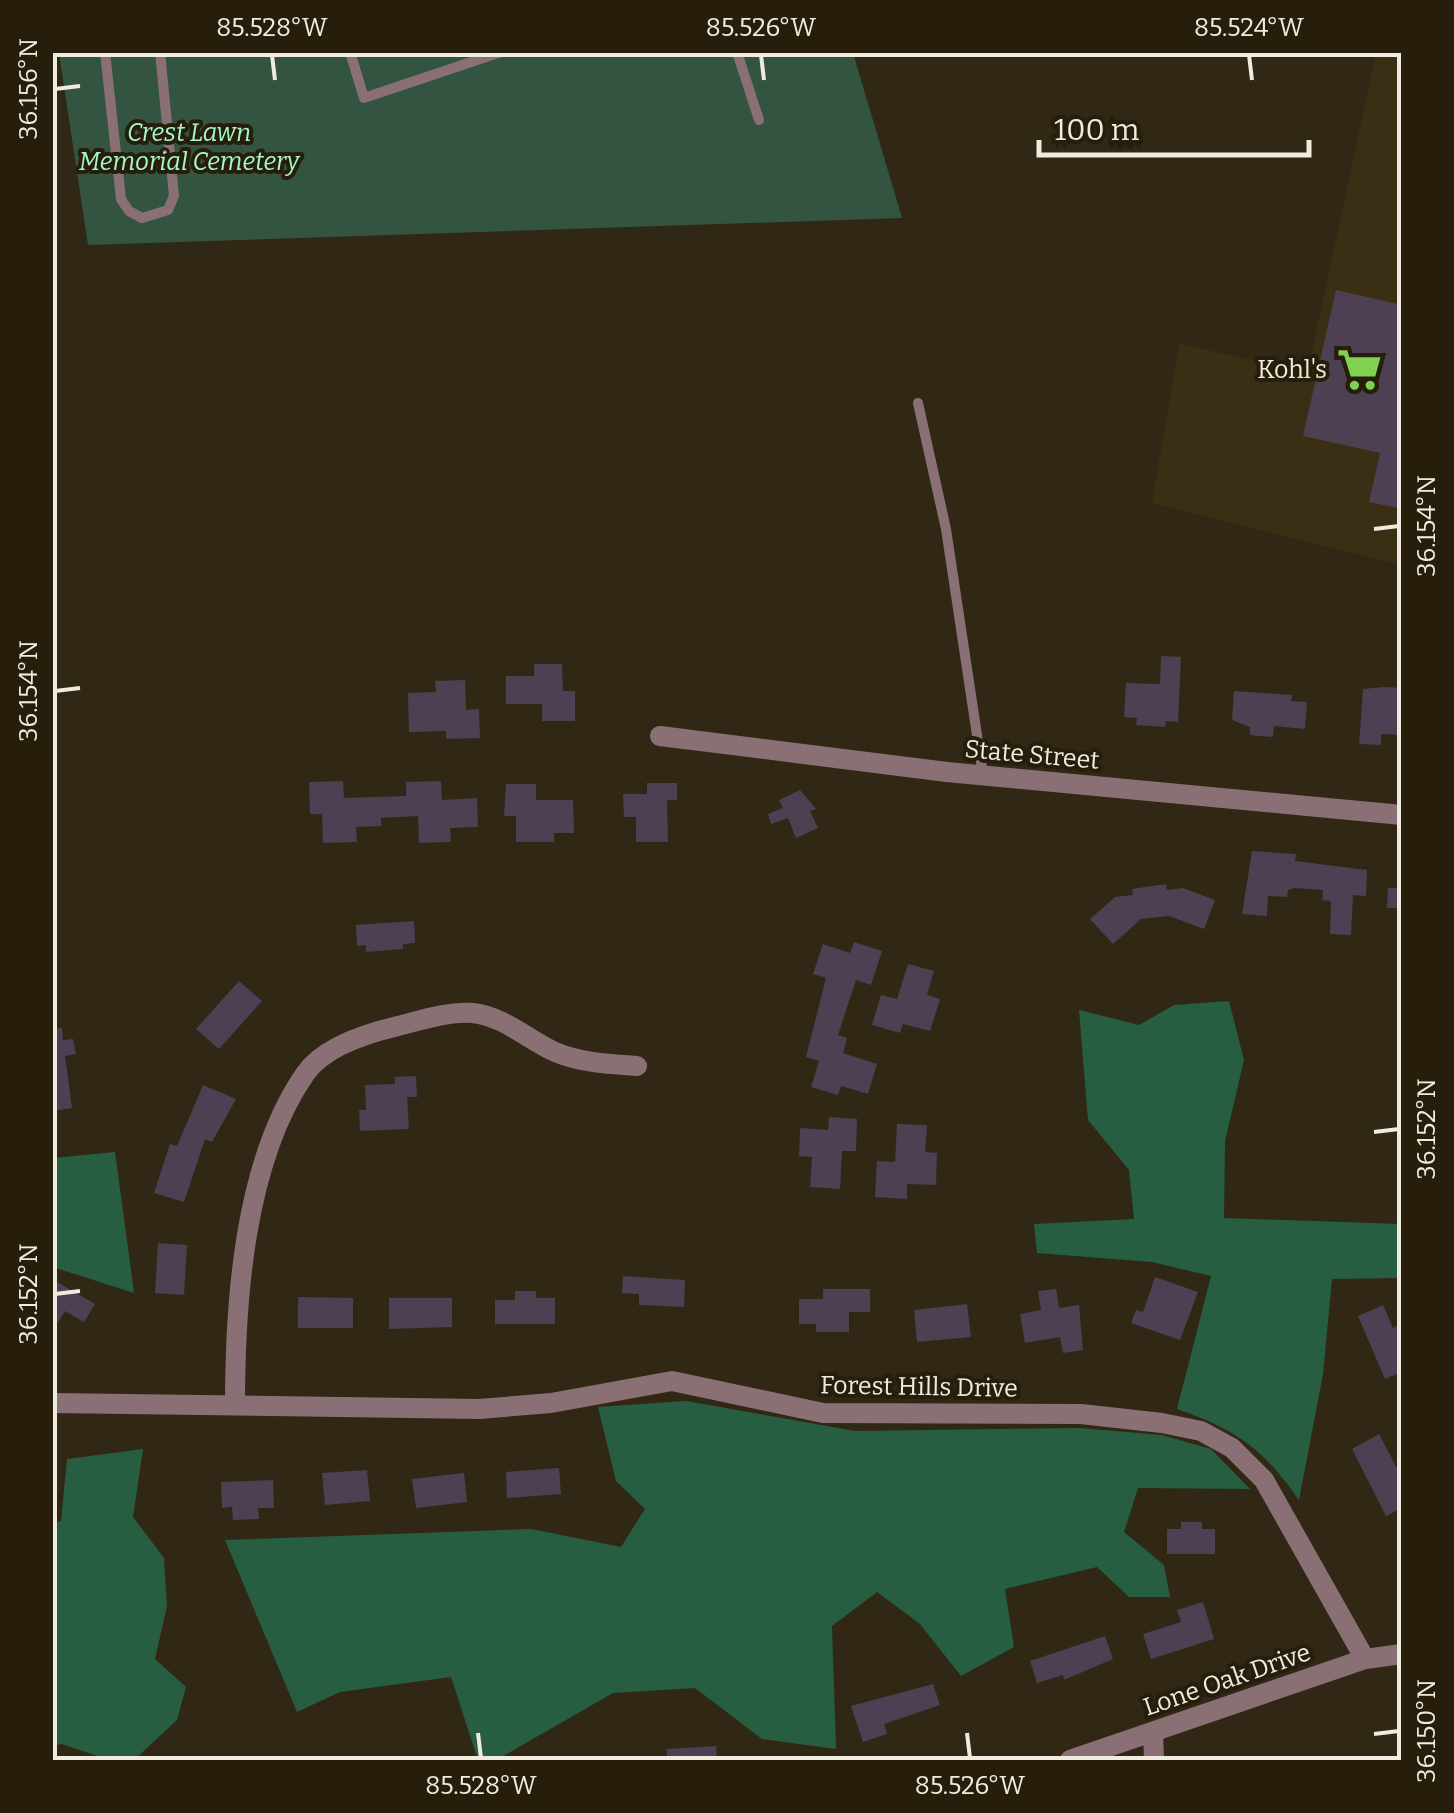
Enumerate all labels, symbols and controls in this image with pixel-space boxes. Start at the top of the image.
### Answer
text: 85.528°W [216,13,328,43]
text: 85.526°W [706,13,817,43]
text: 85.524°W [1194,13,1304,43]
text: 36.156°N [14,38,44,140]
scale bar [1039,95,1309,157]
text: 100 m [1054,112,1140,148]
park label: Crest Lawn Memorial Cemetery [79,118,301,177]
supermarket icon: Kohl's [1336,346,1384,394]
place label: Kohl's [1257,355,1327,385]
text: 36.154°N [1412,475,1442,577]
text: 36.154°N [14,640,44,742]
street label: State Street [963,734,1101,776]
text: 36.152°N [1412,1078,1442,1180]
text: 36.152°N [14,1243,44,1345]
street label: Forest Hills Drive [820,1370,1018,1404]
street label: Lone Oak Drive [1139,1637,1315,1723]
text: 36.150°N [1412,1679,1442,1783]
text: 85.528°W [425,1771,537,1801]
text: 85.526°W [915,1771,1026,1801]

